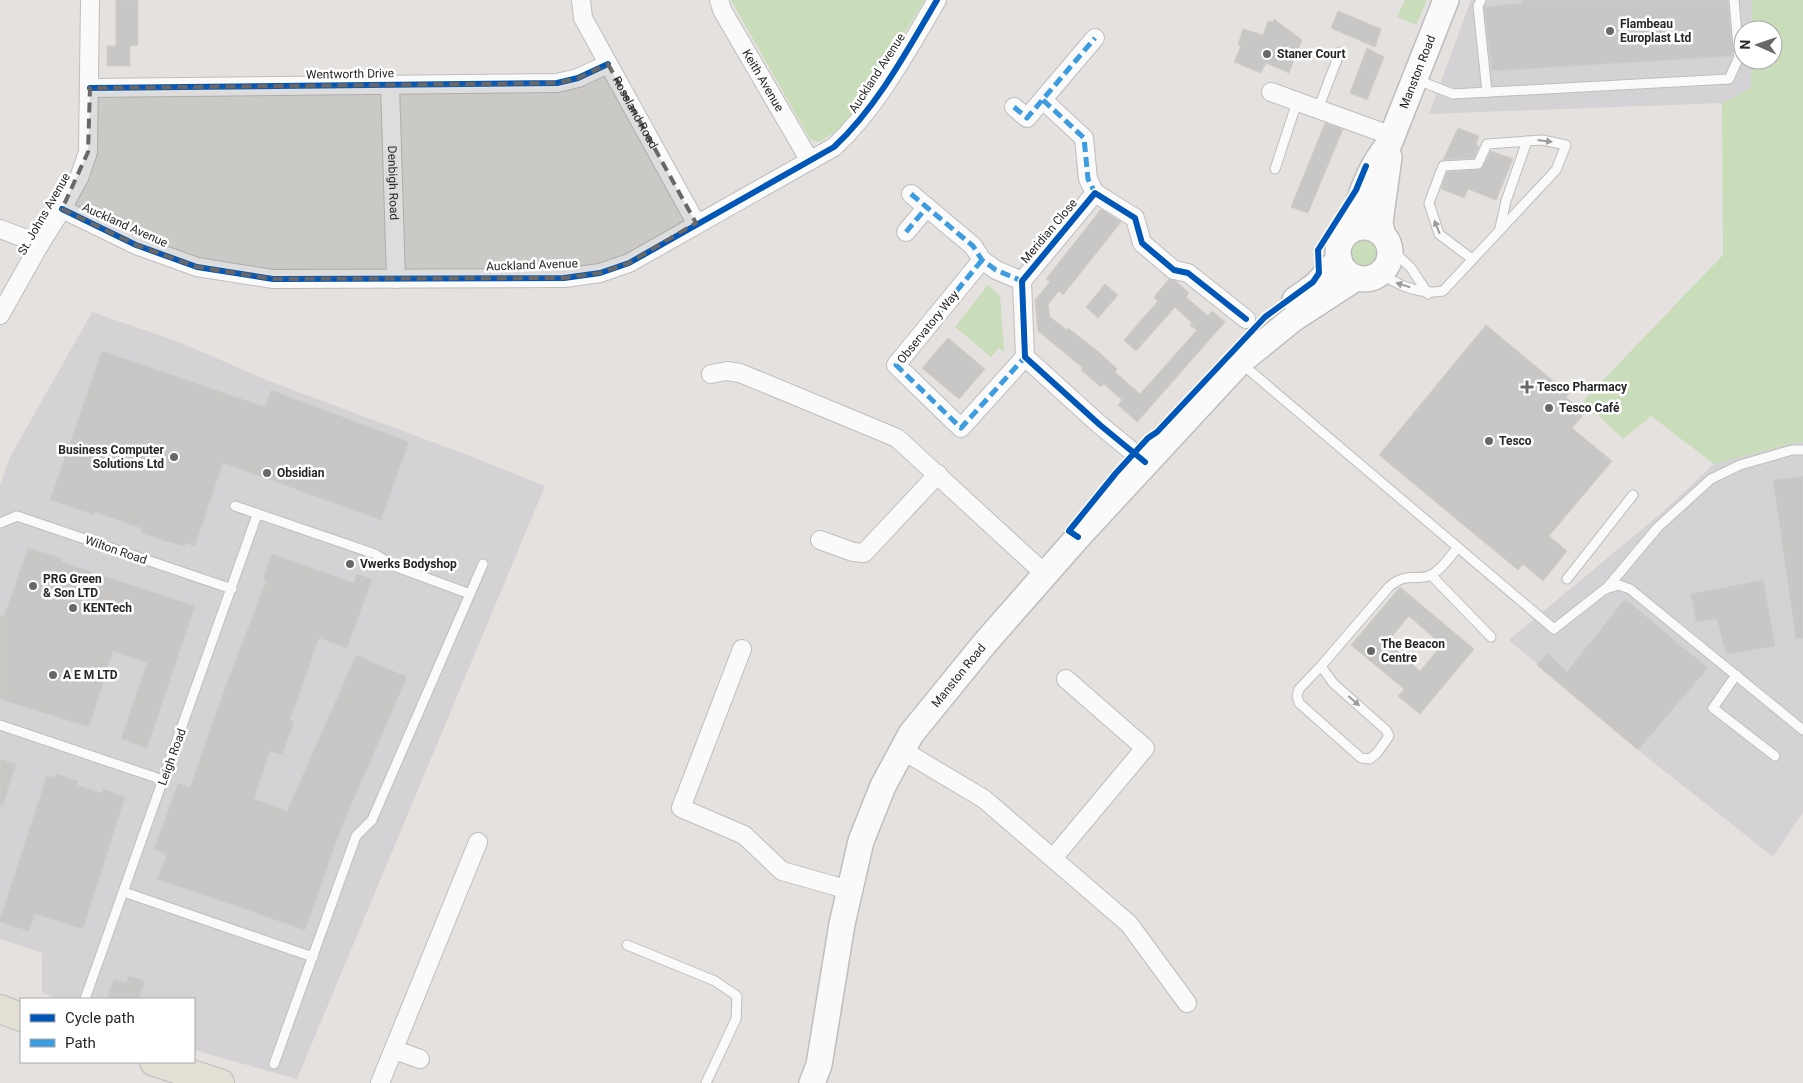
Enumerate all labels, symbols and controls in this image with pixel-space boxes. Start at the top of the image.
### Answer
place label: Flambeau Europlast Ltd [1620,17,1691,45]
north arrow [1733,20,1783,70]
marker: Flambeau Europlast Ltd [1604,25,1616,37]
street label: Auckland Avenue [846,31,908,115]
street label: Manston Road [1397,33,1438,111]
text: N [1737,39,1753,50]
street label: Keith Avenue [740,47,787,114]
place label: Staner Court [1277,47,1346,61]
marker: Staner Court [1261,48,1273,60]
street label: Wentworth Drive [306,66,394,82]
street label: Rossland Road [610,74,661,151]
one-way arrow [1537,137,1553,145]
street label: Denbigh Road [385,146,401,220]
street label: St. Johns Avenue [15,171,73,257]
street label: Meridian Close [1018,196,1080,266]
street label: Auckland Avenue [80,200,170,250]
one-way arrow [1433,220,1441,234]
street label: Auckland Avenue [486,256,578,274]
one-way arrow [1395,281,1410,289]
street label: Observatory Way [894,287,962,366]
place label: Tesco Pharmacy [1537,380,1628,394]
marker: Tesco Pharmacy [1521,381,1533,393]
place label: Tesco Café [1559,401,1620,415]
marker: Tesco Café [1543,402,1555,414]
place label: Tesco [1499,434,1532,448]
marker: Tesco [1483,435,1495,447]
place label: Business Computer Solutions Ltd [58,443,165,471]
marker: Business Computer Solutions Ltd [168,451,180,463]
place label: Obsidian [277,466,325,480]
marker: Obsidian [261,467,273,479]
street label: Wilton Road [83,533,149,567]
place label: Vwerks Bodyshop [360,557,457,571]
marker: Vwerks Bodyshop [344,558,356,570]
place label: PRG Green & Son LTD [43,572,102,600]
marker: PRG Green & Son LTD [27,580,39,592]
place label: KENTech [83,601,132,615]
marker: KENTech [67,602,79,614]
place label: The Beacon Centre [1381,637,1445,665]
street label: Manston Road [929,641,989,710]
marker: The Beacon Centre [1365,645,1377,657]
place label: A E M LTD [63,668,118,682]
marker: A E M LTD [47,669,59,681]
one-way arrow [1348,696,1361,707]
street label: Leigh Road [155,727,189,787]
legend [20,998,195,1063]
text: Cycle path [65,1009,135,1027]
text: Path [65,1034,96,1052]

